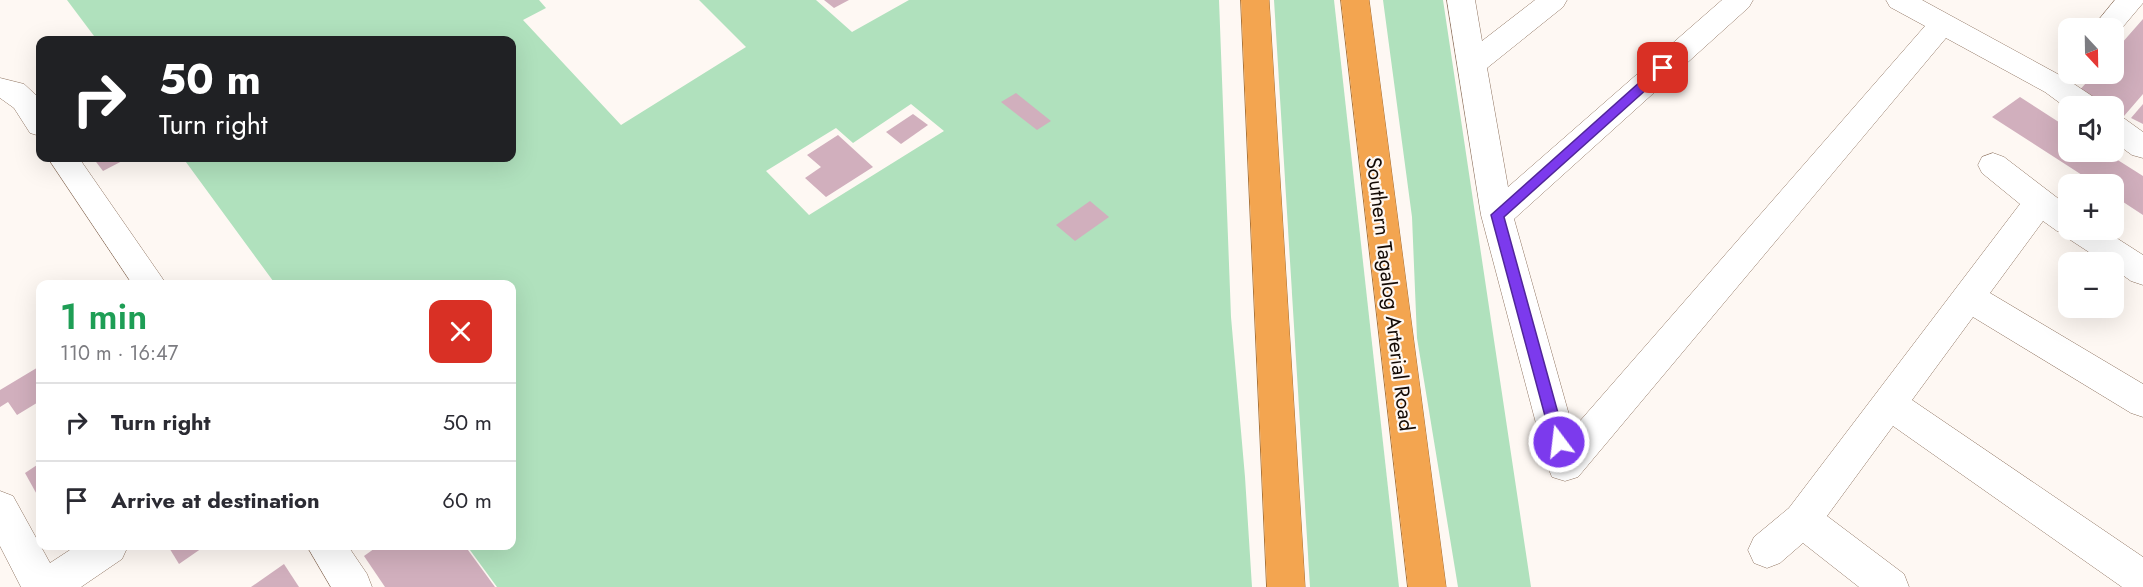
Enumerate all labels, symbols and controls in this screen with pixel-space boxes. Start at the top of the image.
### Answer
north arrow [2058,18,2124,84]
map controls [2058,18,2124,318]
pin [1637,42,1688,93]
text: 50 m [159,49,261,110]
icon: arrive [1646,51,1679,84]
icon: right [60,60,138,138]
button: sound [2058,96,2124,162]
text: Turn right [159,105,267,144]
street label: Southern Tagalog Arterial Road [1358,155,1422,433]
button: + [2058,174,2124,240]
button: − [2058,252,2124,318]
text: 1 min [60,290,147,342]
button: close [429,300,492,363]
text: 110 m · 16:47 [60,339,178,368]
icon: right [60,406,93,439]
text: Turn right [111,406,211,438]
text: 50 m [443,406,492,438]
position arrow [1527,410,1591,474]
icon: arrive [60,484,93,517]
text: Arrive at destination [111,484,320,516]
text: 60 m [442,484,492,516]

